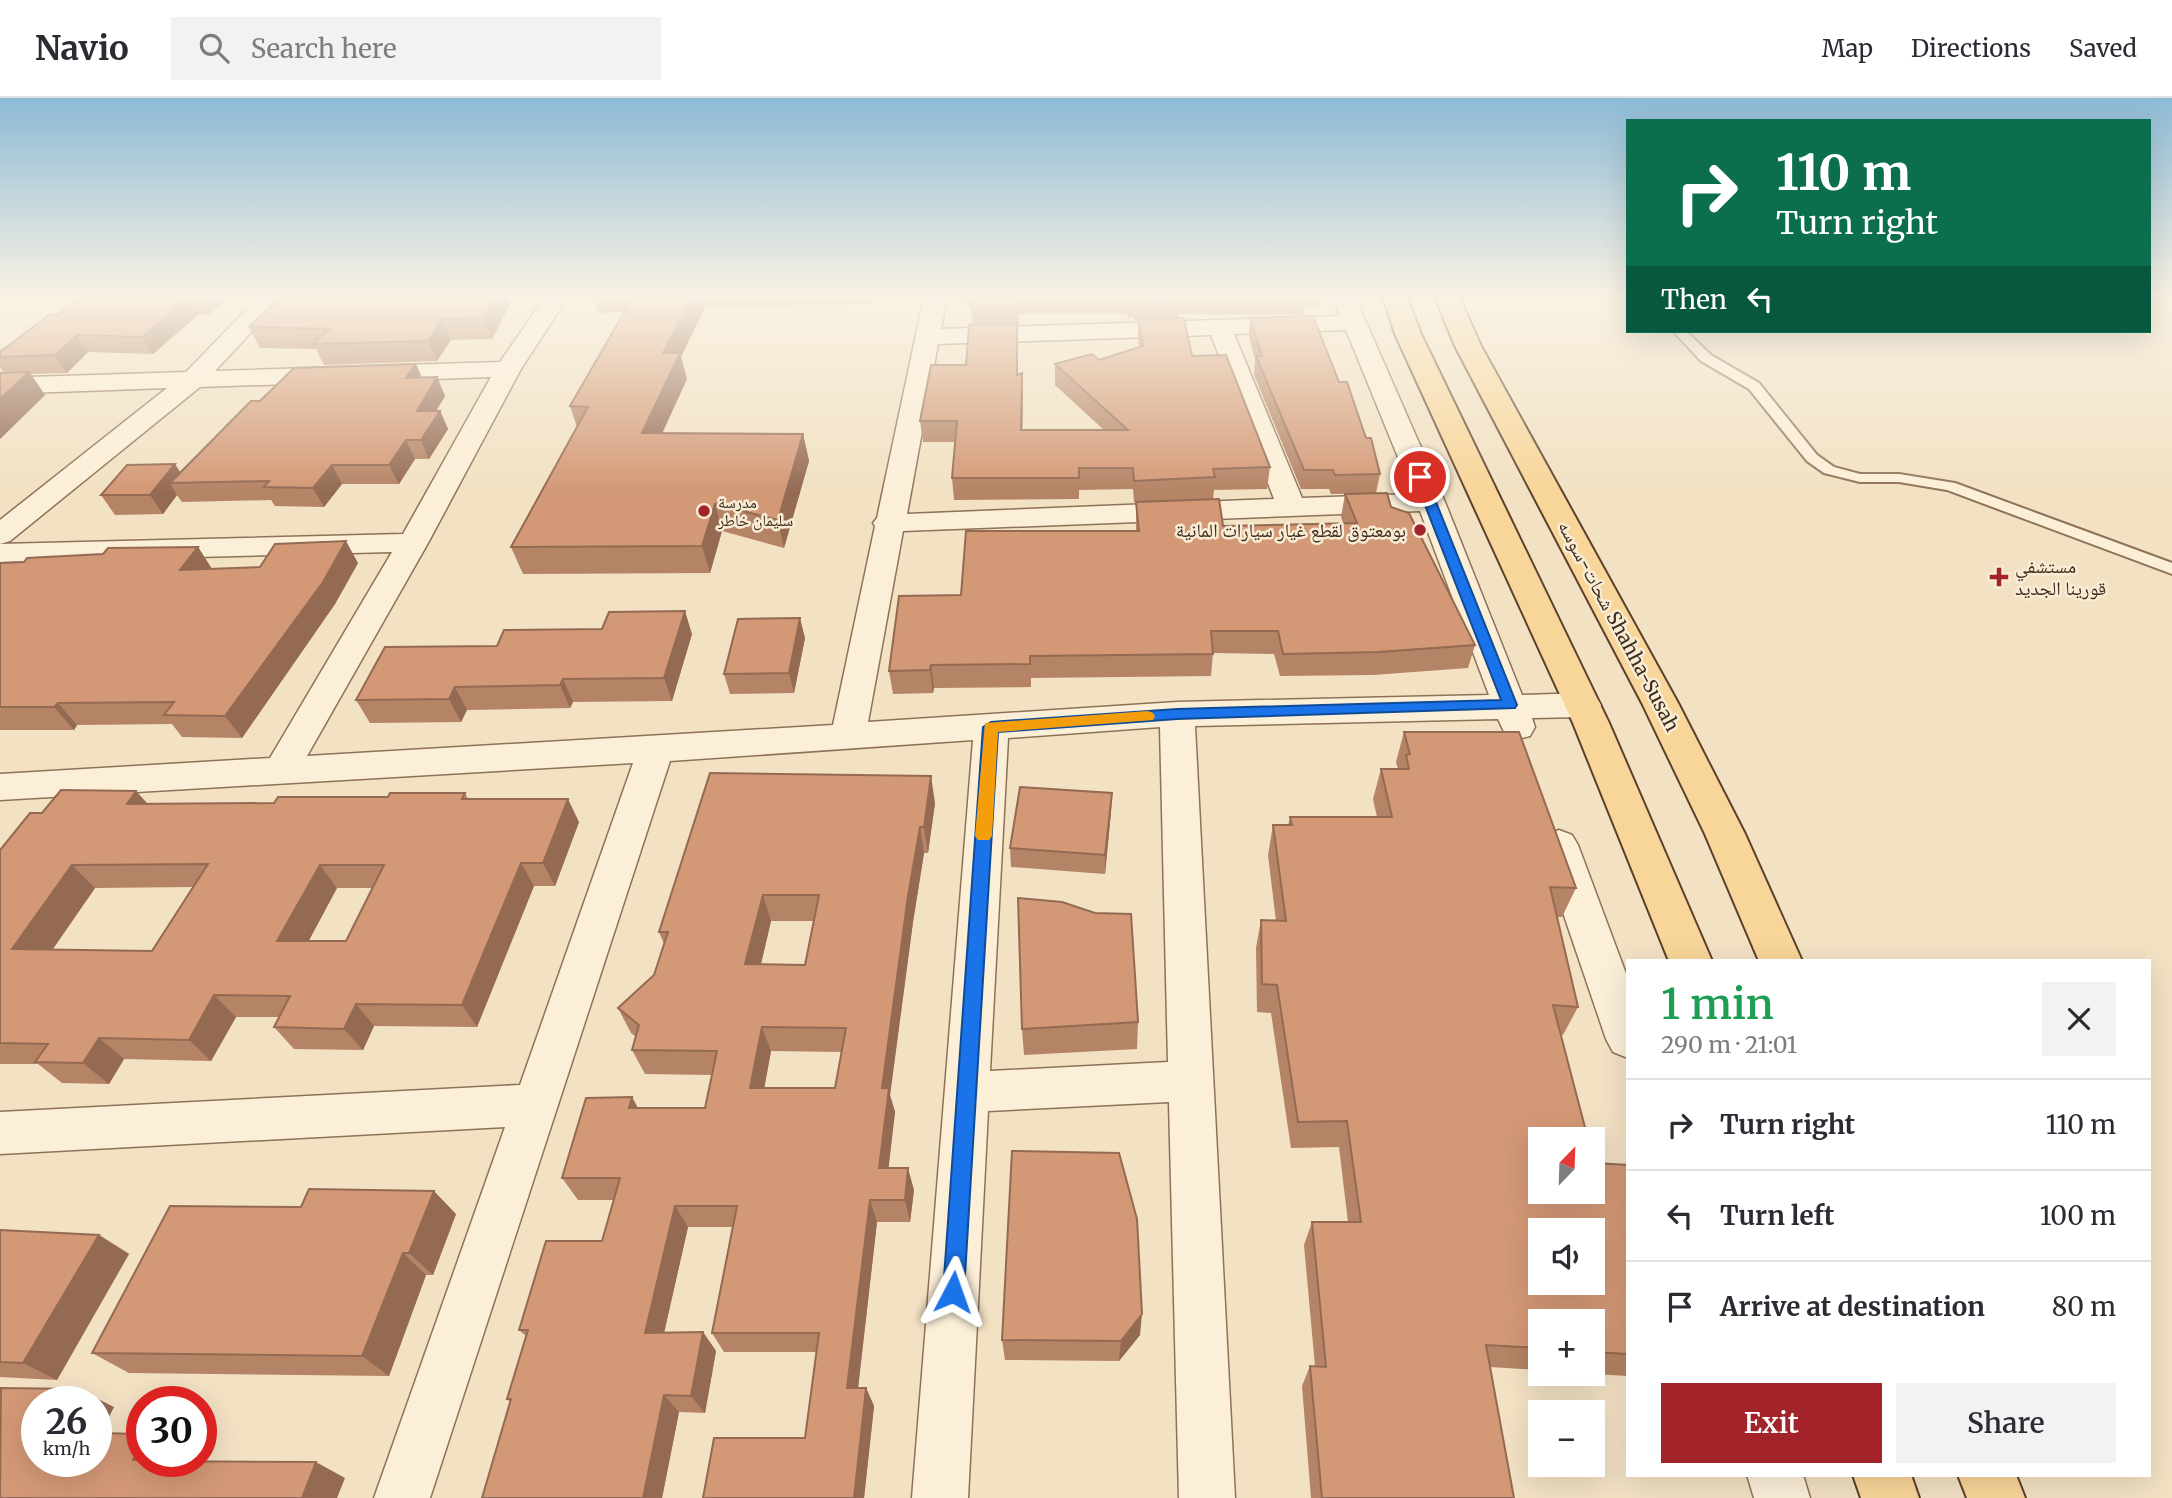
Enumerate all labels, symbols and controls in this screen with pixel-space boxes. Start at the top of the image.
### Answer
search box [171,17,661,80]
text: Navio [35,28,129,69]
icon: search [195,29,233,67]
text: Search here [251,32,396,65]
text: Map [1822,33,1873,64]
text: Directions [1911,33,2031,64]
text: Saved [2069,33,2137,64]
text: 110 m [1776,142,1911,203]
icon: right [1661,147,1752,238]
text: Turn right [1776,203,1938,243]
icon: left [1741,280,1779,318]
text: Then [1661,283,1727,316]
pin [1390,447,1450,507]
icon: arrive [1401,458,1439,496]
place label: مدرسة سليمان خاطر [717,492,793,531]
marker: مدرسة سليمان خاطر [696,503,712,519]
street label: شحات-سوسه Shahha-Susah [1553,517,1685,736]
place label: بومعتوق لقطع غيار سيارات المانية [1176,518,1406,543]
marker: بومعتوق لقطع غيار سيارات المانية [1412,522,1428,538]
place label: مستشفي قورينا الجديد [2015,554,2106,600]
marker: مستشفي قورينا الجديد [1989,567,2009,587]
text: 1 min [1661,978,1774,1030]
button: close [2042,982,2116,1056]
text: 290 m · 21:01 [1661,1030,1797,1059]
icon: right [1661,1106,1699,1144]
text: Turn right [1720,1108,1855,1141]
text: 110 m [2046,1108,2116,1141]
north arrow [1528,1127,1605,1204]
map controls [1528,1127,1605,1477]
icon: left [1661,1197,1699,1235]
text: Turn left [1720,1199,1834,1232]
text: 100 m [2040,1199,2116,1232]
button: sound [1528,1218,1605,1295]
position arrow [916,1255,990,1329]
icon: arrive [1661,1288,1699,1326]
text: Arrive at destination [1720,1290,1985,1323]
text: 80 m [2052,1290,2116,1323]
button: + [1528,1309,1605,1386]
button: Exit [1661,1383,1882,1463]
button: Share [1896,1383,2116,1463]
speed limit sign: 30 [126,1386,217,1477]
text: 26 [46,1400,87,1444]
button: − [1528,1400,1605,1477]
text: km/h [43,1437,90,1460]

